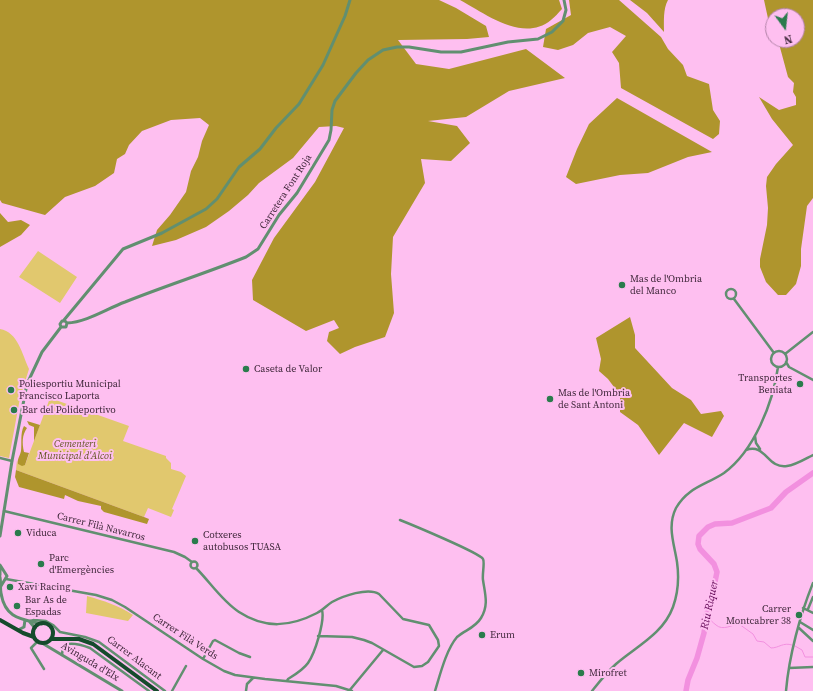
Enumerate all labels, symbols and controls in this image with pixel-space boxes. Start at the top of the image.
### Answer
north arrow [765,8,805,48]
text: N [782,31,794,47]
street label: Carretera Font Roja [257,152,315,232]
place label: Mas de l'Ombria del Manco [630,273,702,296]
marker: Mas de l'Ombria del Manco [617,280,627,290]
place label: Caseta de Valor [254,363,322,375]
marker: Caseta de Valor [241,364,251,374]
place label: Transportes Beniata [738,372,792,396]
place label: Poliesportiu Municipal Francisco Laporta [19,378,121,402]
marker: Transportes Beniata [795,379,805,389]
marker: Poliesportiu Municipal Francisco Laporta [6,385,16,395]
place label: Mas de l'Ombria de Sant Antoni [558,387,630,410]
marker: Mas de l'Ombria de Sant Antoni [545,394,555,404]
place label: Bar del Polideportivo [22,404,116,416]
marker: Bar del Polideportivo [9,405,19,415]
park label: Cementeri Municipal d'Alcoi [38,438,112,462]
street label: Carrer Filà Navarros [56,510,146,544]
place label: Viduca [26,527,57,539]
marker: Viduca [13,528,23,538]
place label: Cotxeres autobusos TUASA [203,529,281,552]
marker: Cotxeres autobusos TUASA [190,536,200,546]
place label: Parc d'Emergències [49,552,114,576]
marker: Parc d'Emergències [36,559,46,569]
water label: Riu Riquer [698,579,722,631]
place label: Xavi Racing [18,581,70,593]
marker: Xavi Racing [5,582,15,592]
place label: Bar As de Espadas [25,594,67,618]
marker: Bar As de Espadas [12,601,22,611]
place label: Carrer Montcabrer 38 [726,603,791,626]
marker: Carrer Montcabrer 38 [794,610,804,620]
street label: Carrer Filà Verds [150,611,220,663]
place label: Erum [490,629,515,641]
marker: Erum [477,630,487,640]
street label: Carrer Alacant [104,634,164,682]
street label: Avinguda d'Elx [59,640,121,684]
place label: Mirofret [589,667,627,679]
marker: Mirofret [576,668,586,678]

